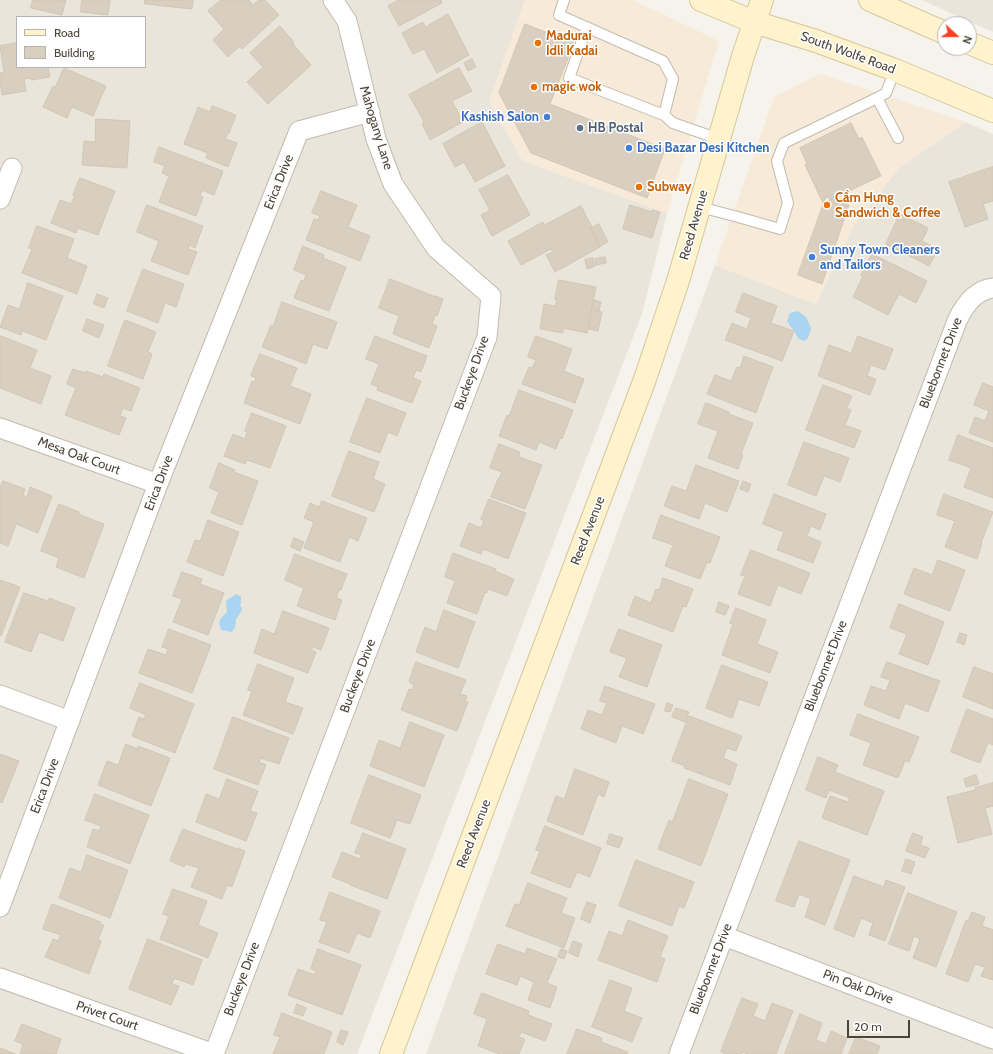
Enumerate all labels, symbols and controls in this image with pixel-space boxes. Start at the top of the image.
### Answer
legend [16,16,146,68]
north arrow [937,16,977,56]
text: Road [54,25,80,40]
place label: Madurai Idli Kadai [546,28,598,59]
street label: South Wolfe Road [798,29,898,77]
text: N [959,34,975,46]
marker: Madurai Idli Kadai [533,38,543,48]
text: Building [54,45,95,60]
place label: magic wok [542,79,602,95]
marker: magic wok [529,82,539,92]
street label: Mahogany Lane [356,84,396,172]
place label: Kashish Salon [461,109,539,125]
marker: Kashish Salon [542,112,552,122]
place label: HB Postal [588,120,643,136]
marker: HB Postal [575,123,585,133]
place label: Desi Bazar Desi Kitchen [637,140,770,156]
marker: Desi Bazar Desi Kitchen [624,143,634,153]
street label: Erica Drive [261,152,297,212]
place label: Subway [647,179,692,195]
marker: Subway [634,182,644,192]
street label: Reed Avenue [677,188,711,262]
place label: Cẩm Hưng Sandwich & Coffee [835,190,941,221]
marker: Cẩm Hưng Sandwich & Coffee [822,200,832,210]
place label: Sunny Town Cleaners and Tailors [820,242,940,273]
marker: Sunny Town Cleaners and Tailors [807,252,817,262]
street label: Bluebonnet Drive [916,315,966,411]
street label: Buckeye Drive [451,334,493,412]
street label: Mesa Oak Court [36,434,122,478]
street label: Erica Drive [141,453,177,513]
street label: Reed Avenue [568,494,608,568]
street label: Bluebonnet Drive [801,618,851,714]
street label: Buckeye Drive [337,637,379,715]
street label: Erica Drive [27,756,63,816]
street label: Reed Avenue [454,797,494,871]
street label: Bluebonnet Drive [686,921,736,1017]
street label: Buckeye Drive [221,940,263,1018]
street label: Pin Oak Drive [821,966,895,1008]
street label: Privet Court [74,998,140,1034]
scale bar [849,1012,912,1038]
text: 20 m [854,1019,882,1034]

